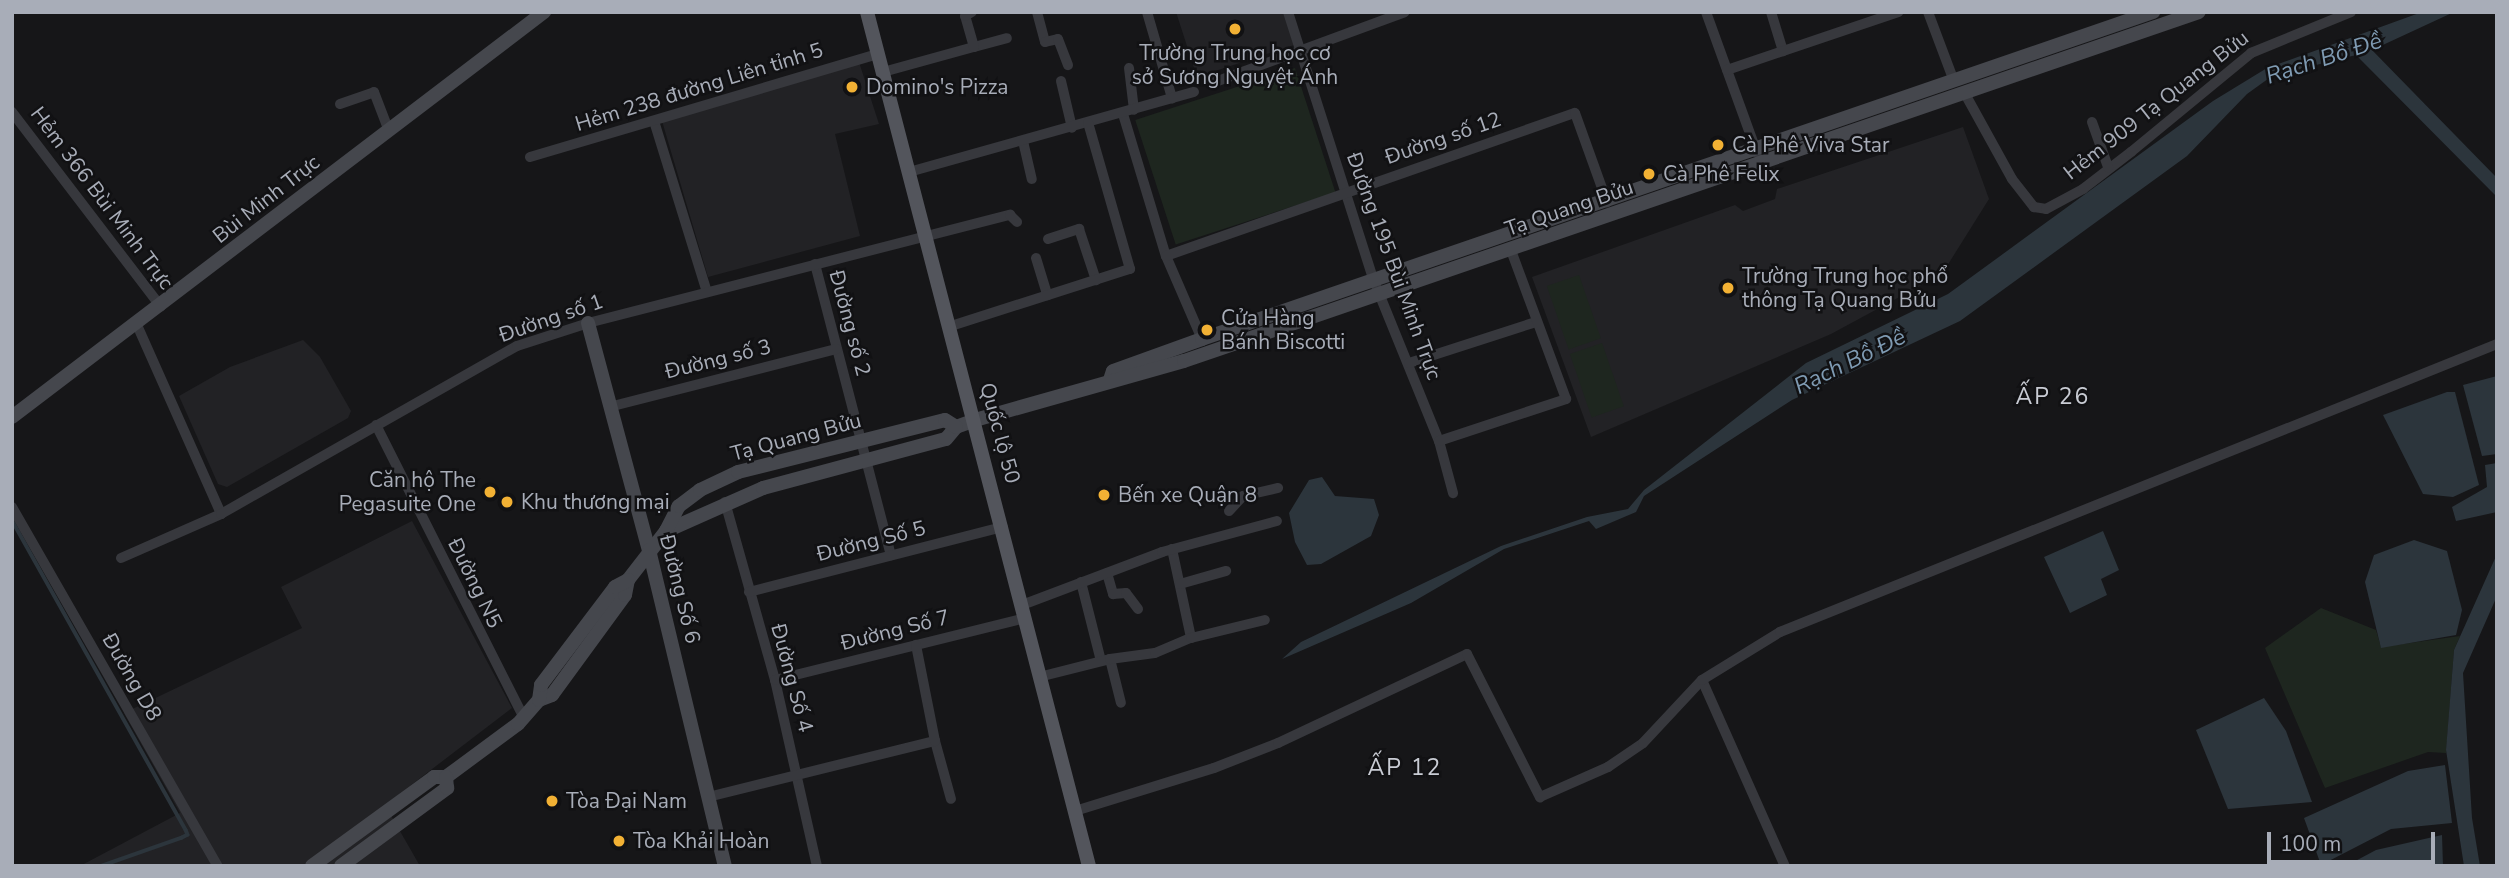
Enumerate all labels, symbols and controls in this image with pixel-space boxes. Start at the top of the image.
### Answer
marker: Trường Trung học cơ sở Sương Nguyệt Ánh [1227,21,1243,37]
street label: Hẻm 909 Tạ Quang Bửu [2059,25,2253,185]
water label: Rạch Bồ Đề [2262,27,2386,91]
street label: Hẻm 238 đường Liên tỉnh 5 [572,37,826,137]
place label: Trường Trung học cơ sở Sương Nguyệt Ánh [1132,40,1338,90]
place label: Domino's Pizza [866,74,1008,100]
marker: Domino's Pizza [844,79,860,95]
street label: Hẻm 366 Bùi Minh Trực [25,102,179,294]
street label: Đường số 12 [1382,106,1504,170]
place label: Cà Phê Viva Star [1732,132,1889,158]
marker: Cà Phê Viva Star [1710,137,1726,153]
street label: Đường 195 Bùi Minh Trực [1341,149,1447,383]
street label: Bùi Minh Trực [208,150,324,248]
place label: Cà Phê Felix [1663,161,1779,187]
marker: Cà Phê Felix [1641,166,1657,182]
street label: Tạ Quang Bửu [1502,174,1636,242]
place label: Trường Trung học phổ thông Tạ Quang Bửu [1742,263,1948,313]
street label: Đường số 2 [824,267,876,379]
marker: Trường Trung học phổ thông Tạ Quang Bửu [1720,280,1736,296]
street label: Đường số 1 [496,288,606,348]
place label: Cửa Hàng Bánh Biscotti [1221,305,1345,355]
marker: Cửa Hàng Bánh Biscotti [1199,322,1215,338]
water label: Rạch Bồ Đề [1790,323,1910,401]
street label: Đường số 3 [662,334,774,384]
street label: Quốc lộ 50 [974,380,1026,486]
district label: ẤP 26 [2016,383,2090,411]
street label: Tạ Quang Bửu [728,407,864,467]
place label: Căn hộ The Pegasuite One [339,467,476,517]
place label: Bến xe Quận 8 [1118,482,1257,508]
marker: Căn hộ The Pegasuite One [482,484,498,500]
marker: Bến xe Quận 8 [1096,487,1112,503]
place label: Khu thương mại [521,489,670,515]
marker: Khu thương mại [499,494,515,510]
street label: Đường Số 5 [814,515,928,567]
street label: Đường Số 6 [654,532,706,646]
street label: Đường N5 [442,534,508,632]
street label: Đường Số 7 [838,604,952,656]
street label: Đường Số 4 [765,621,819,735]
street label: Đường D8 [97,629,167,725]
district label: ẤP 12 [1368,754,1442,782]
place label: Tòa Đại Nam [566,788,687,814]
marker: Tòa Đại Nam [544,793,560,809]
scale bar [2271,818,2439,862]
place label: Tòa Khải Hoàn [633,828,769,854]
text: 100 m [2280,830,2341,858]
marker: Tòa Khải Hoàn [611,833,627,849]

